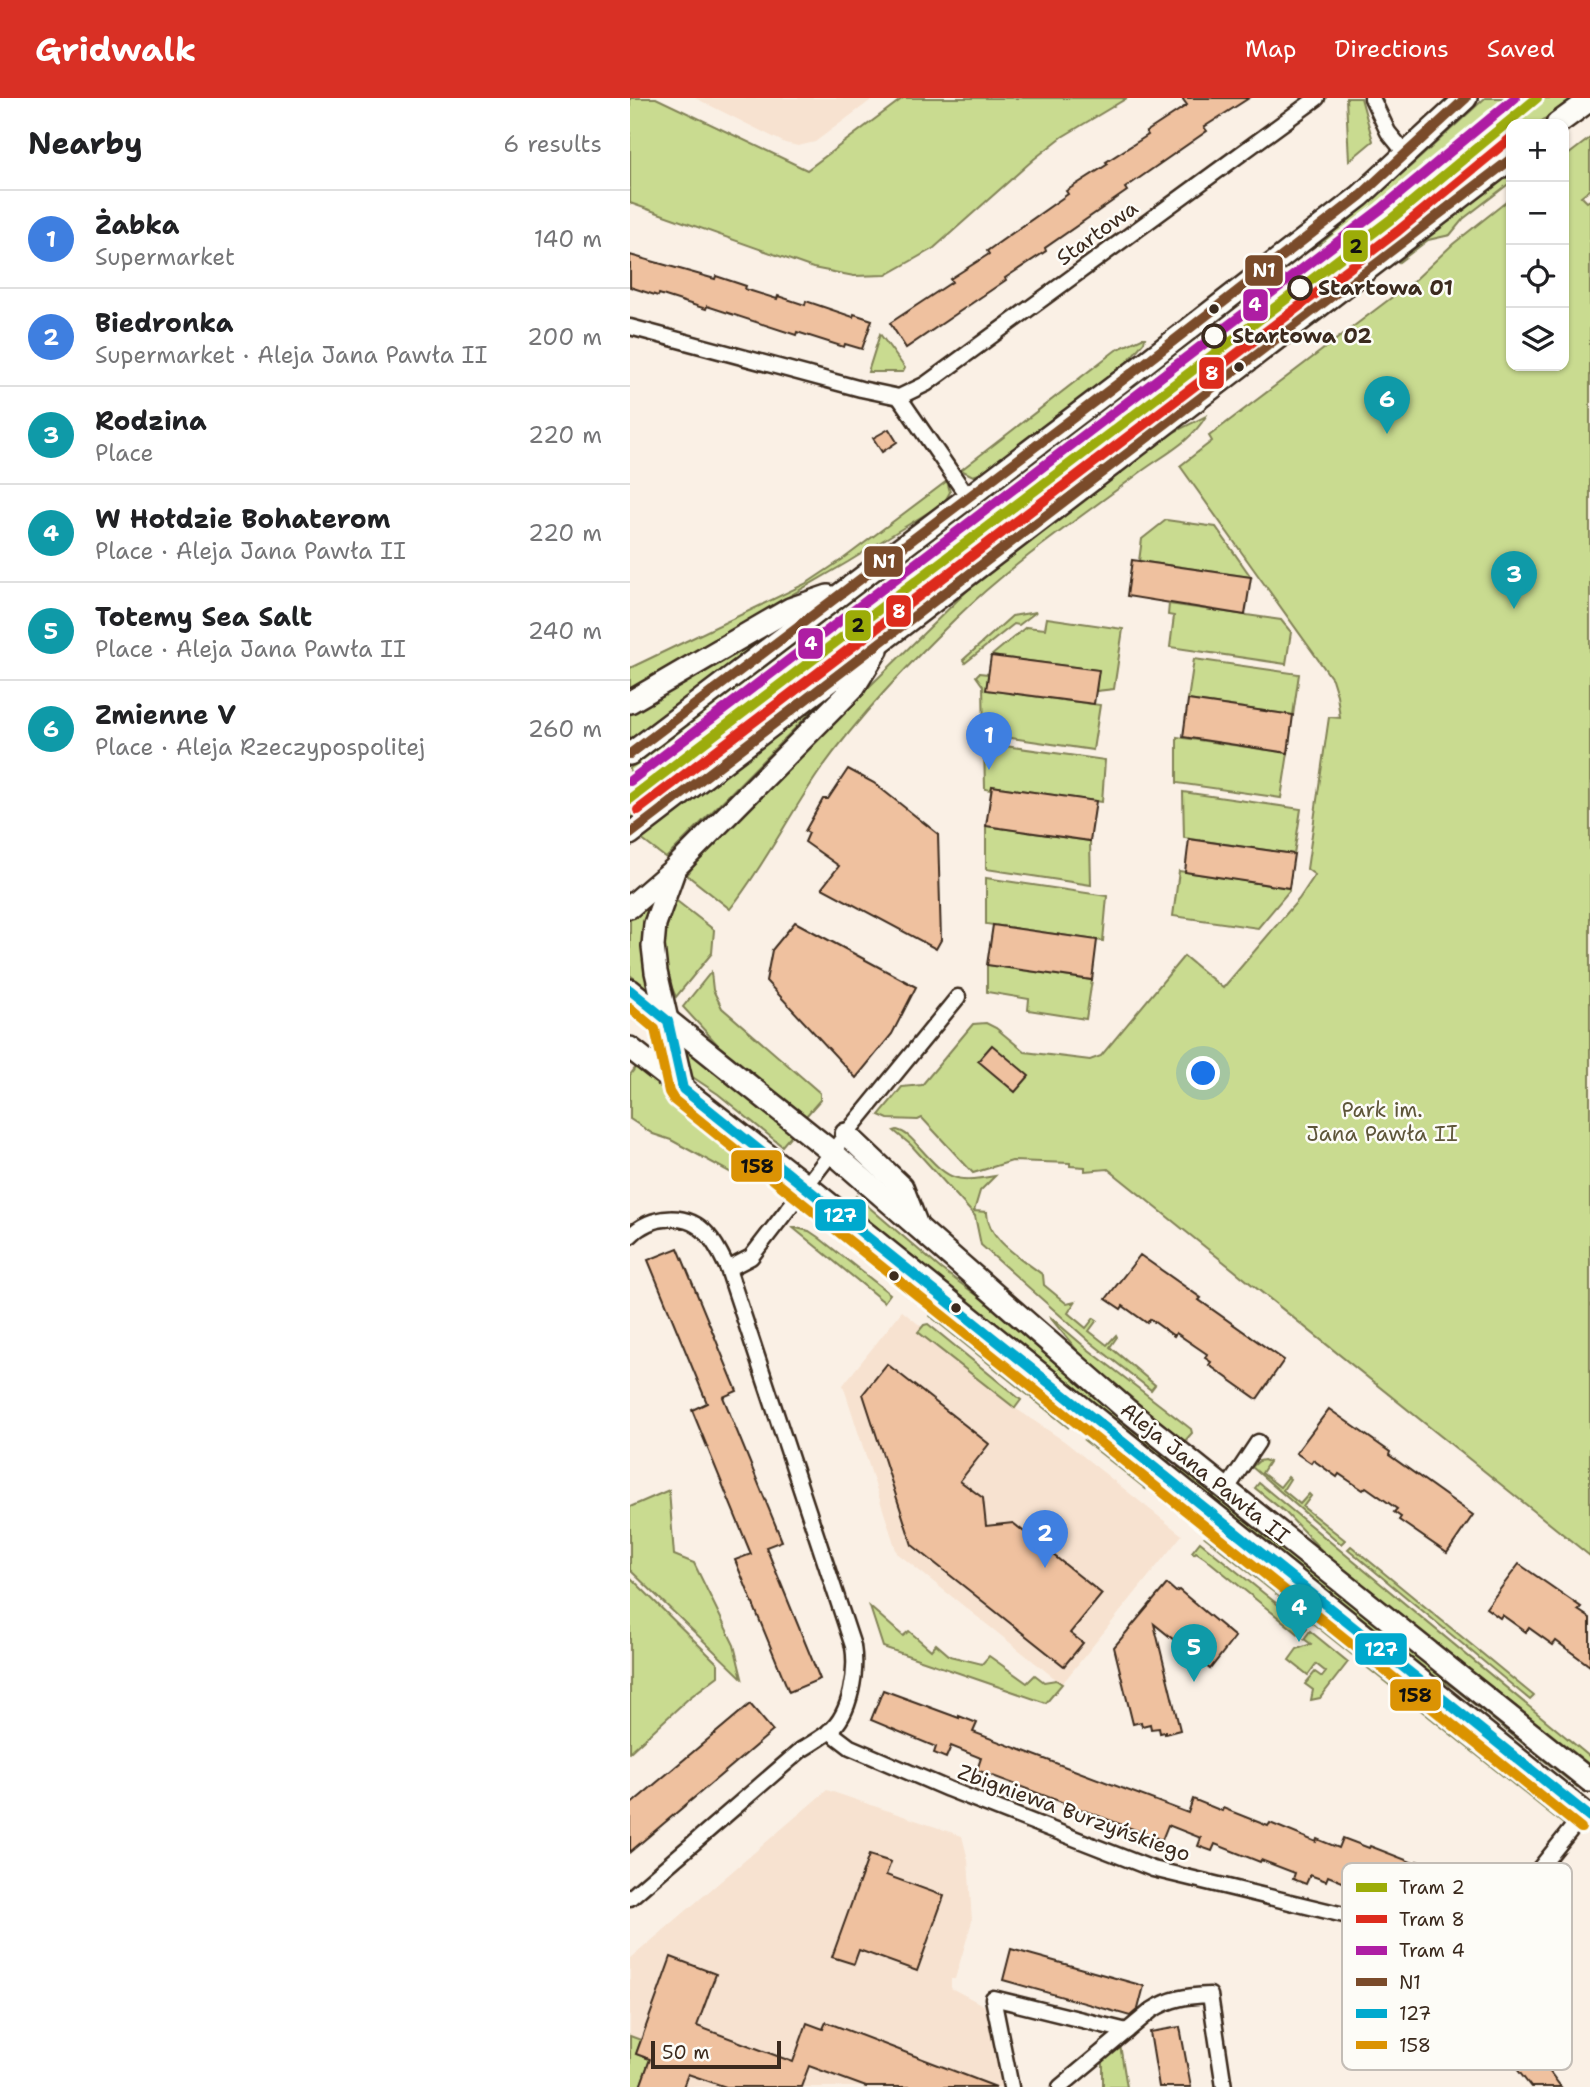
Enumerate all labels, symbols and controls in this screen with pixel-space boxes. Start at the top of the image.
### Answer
text: Gridwalk [35,27,196,72]
text: Map [1245,33,1296,65]
text: Directions [1334,33,1449,65]
text: Saved [1487,33,1555,65]
map controls [1506,119,1569,371]
button: + [1506,119,1569,182]
text: Nearby [28,123,143,164]
text: 6 results [503,129,602,159]
button: − [1506,182,1569,245]
street label: Startowa [1051,194,1143,272]
text: Żabka [95,207,180,242]
text: 1 [46,224,56,254]
text: 140 m [534,224,602,254]
line badge: 2 [1342,229,1369,263]
text: 2 [1349,234,1363,259]
text: Supermarket [95,242,235,272]
button: locate [1506,245,1569,308]
line badge: N1 [1244,254,1284,287]
text: N1 [1252,258,1276,283]
place label: Startowa 01 [1318,274,1453,302]
marker: Startowa 01 [1288,276,1312,300]
line badge: 4 [1242,288,1269,322]
text: 4 [1248,292,1262,317]
unlabelled marker [1207,302,1221,316]
text: Biedronka [95,305,234,340]
button: layers [1506,308,1569,371]
text: 2 [43,322,59,352]
text: 200 m [527,322,602,352]
place label: Startowa 02 [1232,322,1372,350]
marker: Startowa 02 [1202,324,1226,348]
text: Supermarket · Aleja Jana Pawła II [95,340,487,370]
line badge: 8 [1198,356,1225,390]
unlabelled marker [1232,360,1246,374]
text: 8 [1205,361,1219,386]
pin: 6 [1364,376,1410,434]
text: Rodzina [95,403,207,438]
text: 3 [43,420,59,450]
text: 220 m [528,420,602,450]
text: Place [95,438,154,468]
text: W Hołdzie Bohaterom [95,501,390,536]
text: 4 [43,518,59,548]
text: 220 m [528,518,602,548]
text: Place · Aleja Jana Pawła II [95,536,406,566]
line badge: N1 [863,545,904,578]
text: N1 [872,549,896,574]
pin: 3 [1491,551,1537,609]
line badge: 8 [885,594,912,628]
text: Totemy Sea Salt [95,599,312,634]
text: 8 [892,599,906,624]
line badge: 2 [844,609,872,642]
text: 2 [851,613,865,638]
text: 5 [44,616,58,646]
text: 240 m [528,616,602,646]
line badge: 4 [797,627,824,660]
text: 4 [804,631,818,656]
text: Place · Aleja Jana Pawła II [95,634,406,664]
text: Zmienne V [95,697,236,732]
pin: 1 [966,712,1012,770]
text: 6 [43,714,59,744]
text: 260 m [528,714,602,744]
text: Place · Aleja Rzeczypospolitej [95,732,425,762]
your location [1186,1056,1220,1090]
park label: Park im. Jana Pawła II [1306,1096,1458,1148]
line badge: 158 [730,1149,783,1183]
text: 158 [740,1154,774,1179]
line badge: 127 [814,1198,867,1232]
text: 127 [823,1203,857,1228]
unlabelled marker [887,1269,901,1283]
unlabelled marker [949,1301,963,1315]
street label: Aleja Jana Pawła II [1115,1396,1295,1550]
pin: 2 [1022,1510,1068,1568]
pin: 4 [1276,1584,1322,1642]
pin: 5 [1171,1624,1217,1682]
line badge: 127 [1354,1632,1408,1666]
text: 127 [1364,1637,1398,1662]
line badge: 158 [1389,1678,1442,1712]
text: 158 [1398,1683,1432,1708]
street label: Zbigniewa Burzyńskiego [954,1758,1194,1868]
legend [1342,1863,1572,2070]
text: Tram 2 [1399,1875,1465,1900]
text: Tram 8 [1399,1907,1465,1932]
text: Tram 4 [1399,1938,1465,1963]
text: N1 [1399,1970,1421,1995]
text: 127 [1399,2001,1431,2026]
text: 158 [1399,2033,1431,2058]
scale bar [651,2038,780,2070]
text: 50 m [662,2040,710,2065]

